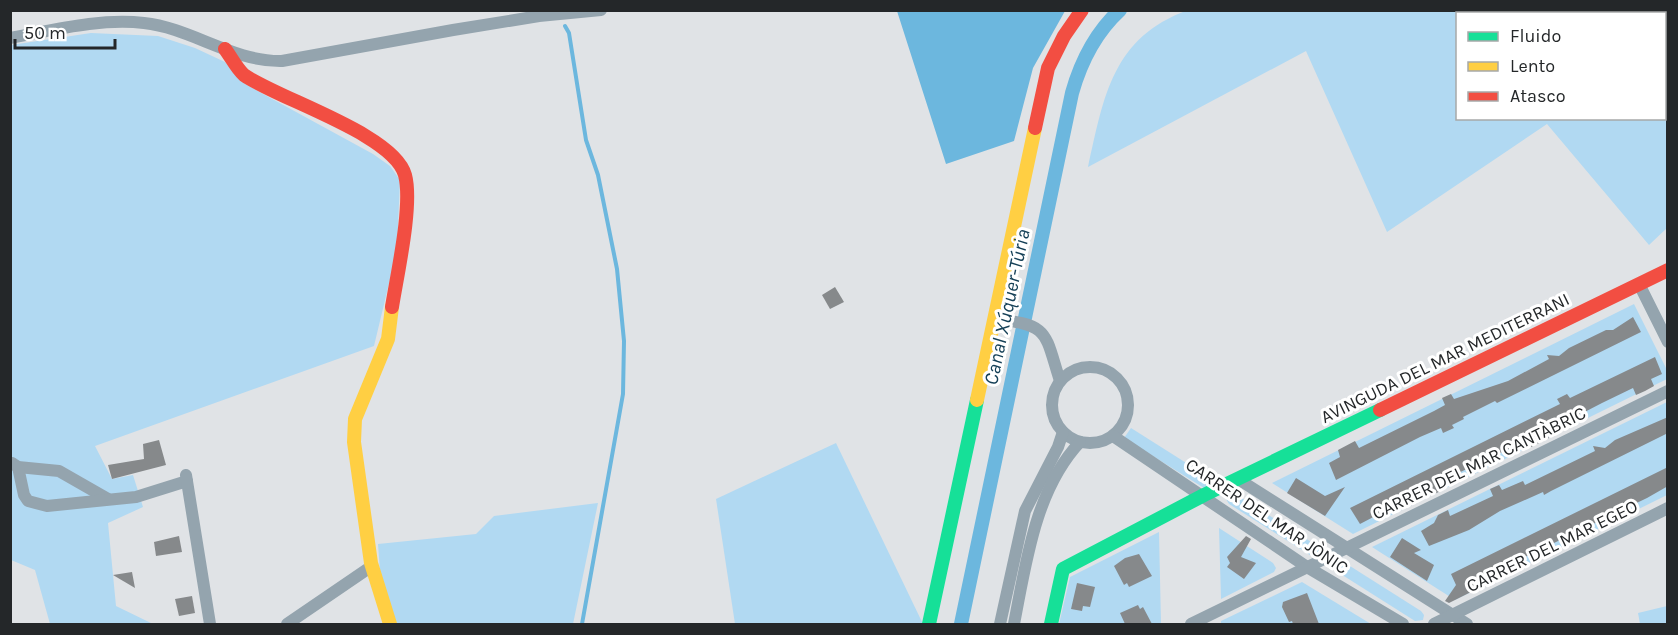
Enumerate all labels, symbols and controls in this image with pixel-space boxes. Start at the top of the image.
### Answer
scale bar [15,12,116,50]
legend [1456,12,1666,120]
text: 50 m [24,22,66,44]
text: Fluido [1510,25,1561,47]
text: Lento [1510,55,1555,77]
text: Atasco [1510,85,1566,107]
water label: Canal Xúquer-Túria [979,227,1035,387]
street label: AVINGUDA DEL MAR MEDITERRANI [1317,288,1573,428]
street label: CARRER DEL MAR CANTÀBRIC [1368,401,1589,524]
street label: CARRER DEL MAR JÒNIC [1181,452,1353,579]
street label: CARRER DEL MAR EGEO [1463,495,1641,597]

